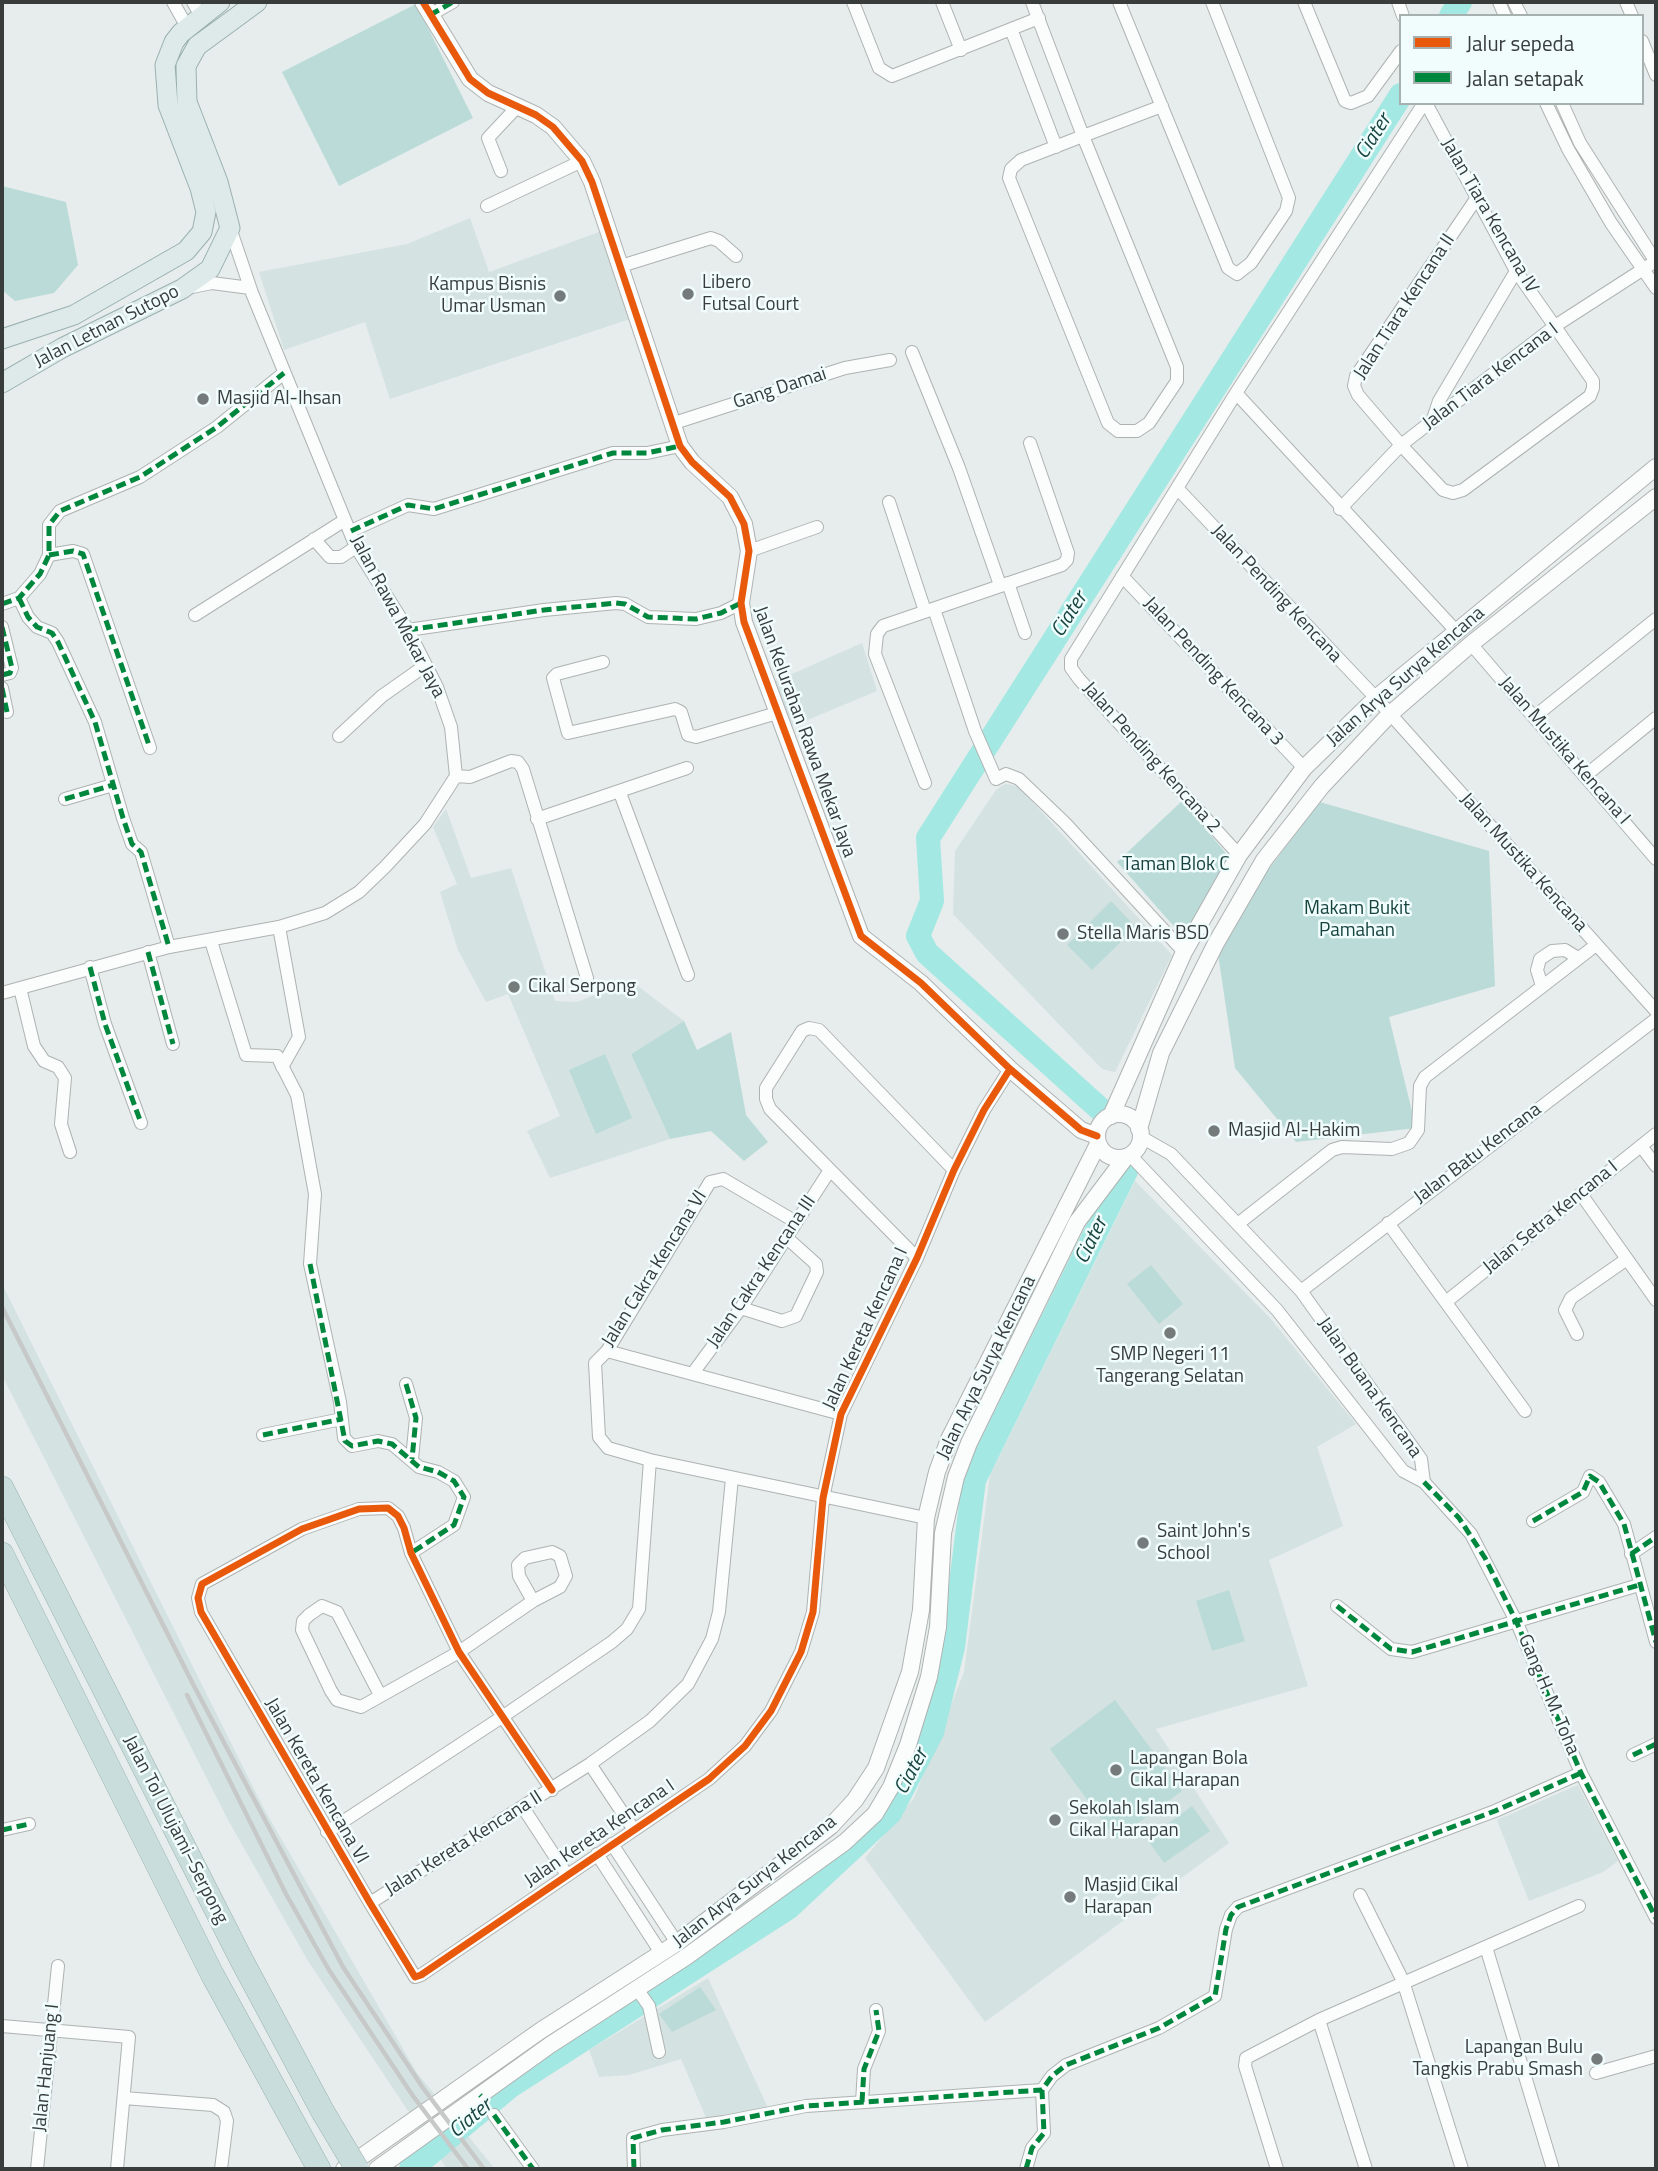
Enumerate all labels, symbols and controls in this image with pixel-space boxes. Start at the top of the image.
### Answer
legend [1399,14,1644,105]
text: Jalur sepeda [1466,27,1574,59]
text: Jalan setapak [1466,62,1584,94]
water label: Ciater [1350,110,1398,164]
street label: Jalan Tiara Kencana IV [1435,135,1543,297]
street label: Jalan Tiara Kencana II [1350,230,1460,384]
place label: Libero Futsal Court [702,272,799,316]
place label: Kampus Bisnis Umar Usman [429,274,546,318]
street label: Jalan Letnan Sutopo [31,281,183,373]
marker: Libero Futsal Court [680,286,696,302]
marker: Kampus Bisnis Umar Usman [552,288,568,304]
street label: Jalan Tiara Kencana I [1419,319,1563,435]
street label: Gang Damai [730,363,830,415]
place label: Masjid Al-Ihsan [217,388,341,410]
marker: Masjid Al-Ihsan [195,391,211,407]
street label: Jalan Pending Kencana [1206,520,1346,668]
street label: Jalan Rawa Mekar Jaya [344,532,450,702]
water label: Ciater [1046,588,1094,642]
street label: Jalan Pending Kencana 3 [1138,593,1288,751]
street label: Jalan Arya Surya Kencana [1323,602,1489,752]
street label: Jalan Kelurahan Rawa Mekar Jaya [748,603,860,861]
street label: Jalan Mustika Kencana I [1494,672,1634,830]
street label: Jalan Pending Kencana 2 [1077,678,1225,838]
street label: Jalan Mustika Kencana [1454,789,1592,937]
park label: Taman Blok C [1122,854,1230,876]
park label: Makam Bukit Pamahan [1304,898,1410,942]
place label: Stella Maris BSD [1077,923,1209,945]
marker: Stella Maris BSD [1055,926,1071,942]
place label: Cikal Serpong [528,976,636,998]
marker: Cikal Serpong [506,979,522,995]
street label: Jalan Batu Kencana [1410,1099,1546,1209]
place label: Masjid Al-Hakim [1228,1120,1360,1142]
marker: Masjid Al-Hakim [1206,1123,1222,1139]
street label: Jalan Setra Kencana I [1479,1157,1623,1279]
street label: Jalan Cakra Kencana VI [598,1187,712,1351]
street label: Jalan Cakra Kencana III [703,1192,821,1352]
water label: Ciater [1070,1214,1114,1268]
street label: Jalan Kereta Kencana I [818,1244,914,1414]
street label: Jalan Arya Surya Kencana [933,1272,1041,1464]
street label: Jalan Buana Kencana [1312,1313,1426,1463]
marker: SMP Negeri 11 Tangerang Selatan [1162,1325,1178,1341]
place label: SMP Negeri 11 Tangerang Selatan [1096,1344,1244,1388]
place label: Saint John's School [1157,1521,1250,1565]
marker: Saint John's School [1135,1535,1151,1551]
street label: Gang H. M. Toha [1512,1631,1584,1759]
street label: Jalan Kereta Kencana VI [259,1694,373,1868]
street label: Jalan Tol Ulujami–Serpong [117,1732,233,1928]
water label: Ciater [890,1745,934,1799]
place label: Lapangan Bola Cikal Harapan [1130,1748,1248,1792]
marker: Lapangan Bola Cikal Harapan [1108,1762,1124,1778]
street label: Jalan Kereta Kencana I [520,1775,680,1893]
street label: Jalan Kereta Kencana II [381,1786,547,1902]
place label: Sekolah Islam Cikal Harapan [1069,1798,1179,1842]
street label: Jalan Arya Surya Kencana [669,1811,841,1953]
marker: Sekolah Islam Cikal Harapan [1047,1812,1063,1828]
place label: Masjid Cikal Harapan [1084,1875,1178,1919]
marker: Masjid Cikal Harapan [1062,1889,1078,1905]
street label: Jalan Hanjuang I [29,2003,65,2133]
place label: Lapangan Bulu Tangkis Prabu Smash [1413,2037,1583,2081]
marker: Lapangan Bulu Tangkis Prabu Smash [1589,2051,1605,2067]
water label: Ciater [444,2094,498,2144]

